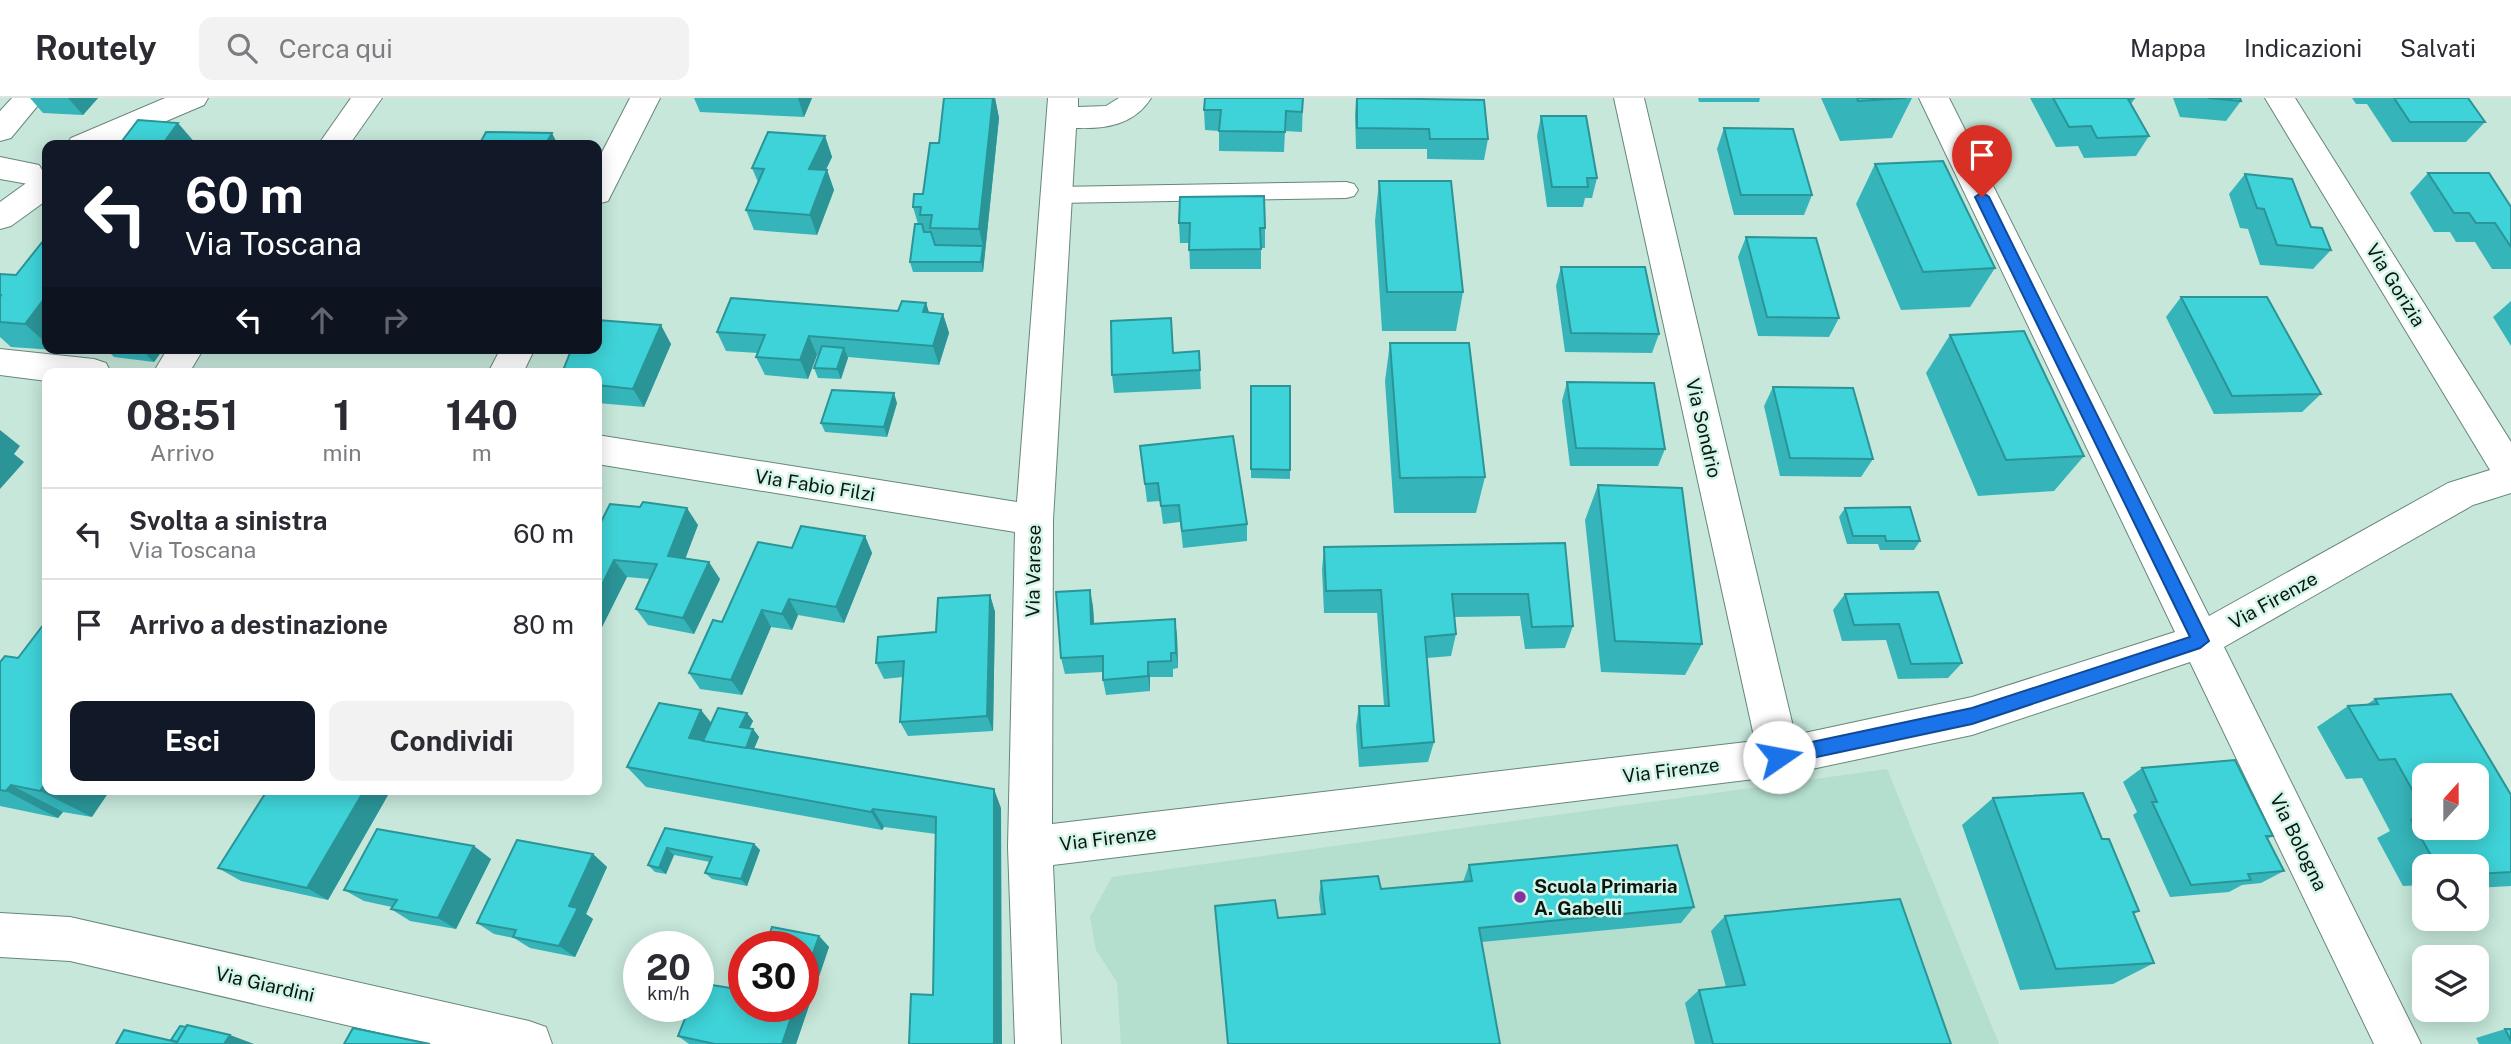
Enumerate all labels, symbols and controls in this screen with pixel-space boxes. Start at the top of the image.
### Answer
search box [199,17,689,80]
text: Routely [35,29,157,67]
icon: search [223,29,261,67]
text: Cerca qui [279,33,393,64]
text: Mappa [2130,34,2206,62]
text: Indicazioni [2244,34,2362,62]
text: Salvati [2400,34,2476,62]
pin [1952,125,2012,197]
icon: arrive [1963,136,2001,174]
text: 60 m [185,166,304,224]
icon: left [70,168,161,259]
text: Via Toscana [185,225,362,262]
street label: Via Gorizia [2362,239,2430,331]
icon: left [230,301,268,339]
icon: ahead [303,301,341,339]
icon: right [376,301,414,339]
street label: Via Sondrio [1682,376,1726,480]
text: 08:51 [126,390,239,439]
text: 1 [333,390,351,439]
text: 140 [445,390,518,439]
text: Arrivo [150,439,214,466]
text: min [323,439,362,466]
text: m [472,439,492,466]
street label: Via Fabio Filzi [753,465,877,505]
text: Svolta a sinistra [129,505,327,536]
icon: left [70,515,108,553]
text: 60 m [513,518,574,549]
street label: Via Varese [1021,524,1045,618]
text: Via Toscana [129,536,256,563]
street label: Via Firenze [2225,567,2321,633]
icon: arrive [70,606,108,644]
text: Arrivo a destinazione [129,609,388,640]
text: 80 m [513,609,574,640]
button: Esci [70,701,315,781]
button: Condividi [329,701,574,781]
position arrow [1742,720,1816,794]
street label: Via Firenze [1621,753,1721,787]
north arrow [2412,763,2488,840]
map controls [2412,763,2489,1022]
street label: Via Bologna [2266,790,2332,894]
street label: Via Firenze [1058,821,1158,855]
button: search [2412,854,2489,931]
place label: Scuola Primaria A. Gabelli [1534,875,1678,919]
marker: Scuola Primaria A. Gabelli [1512,889,1528,905]
speed limit sign: 30 [728,931,819,1022]
button: layers [2412,945,2489,1022]
text: 20 [646,947,691,988]
street label: Via Giardini [213,962,317,1006]
text: km/h [647,983,690,1004]

